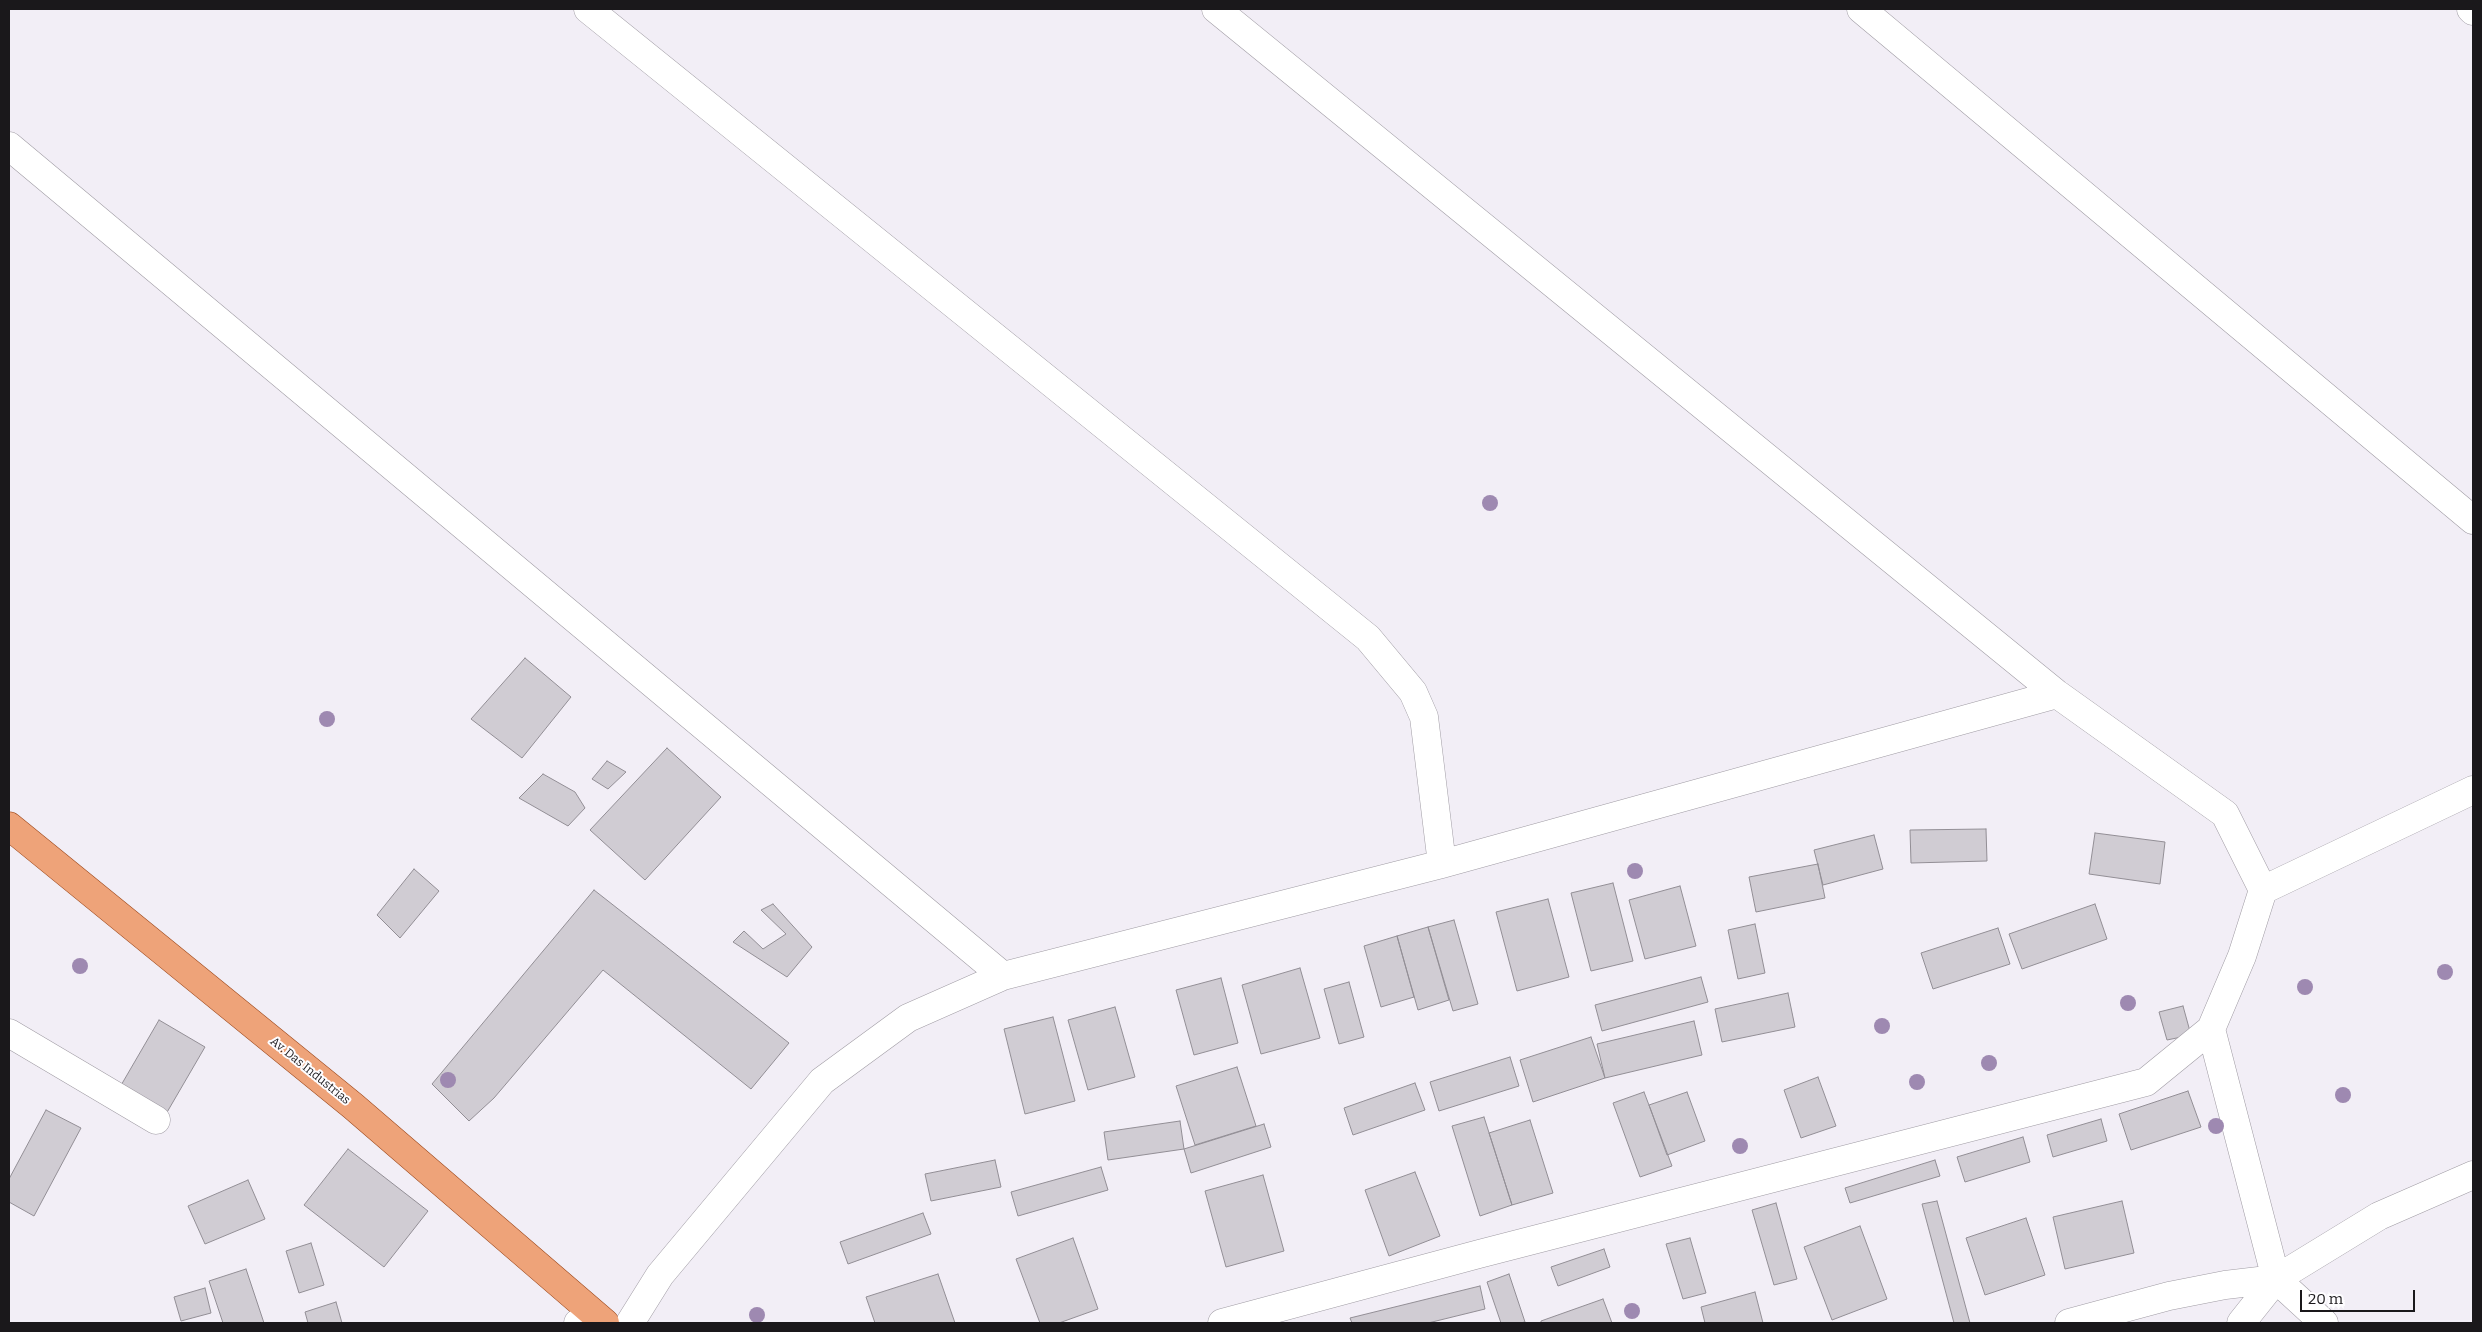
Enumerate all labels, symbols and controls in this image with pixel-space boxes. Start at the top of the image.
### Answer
street label: Av. Das Industrias [267,1034,353,1108]
scale bar [2302,1280,2417,1312]
text: 20 m [2308,1290,2343,1308]

